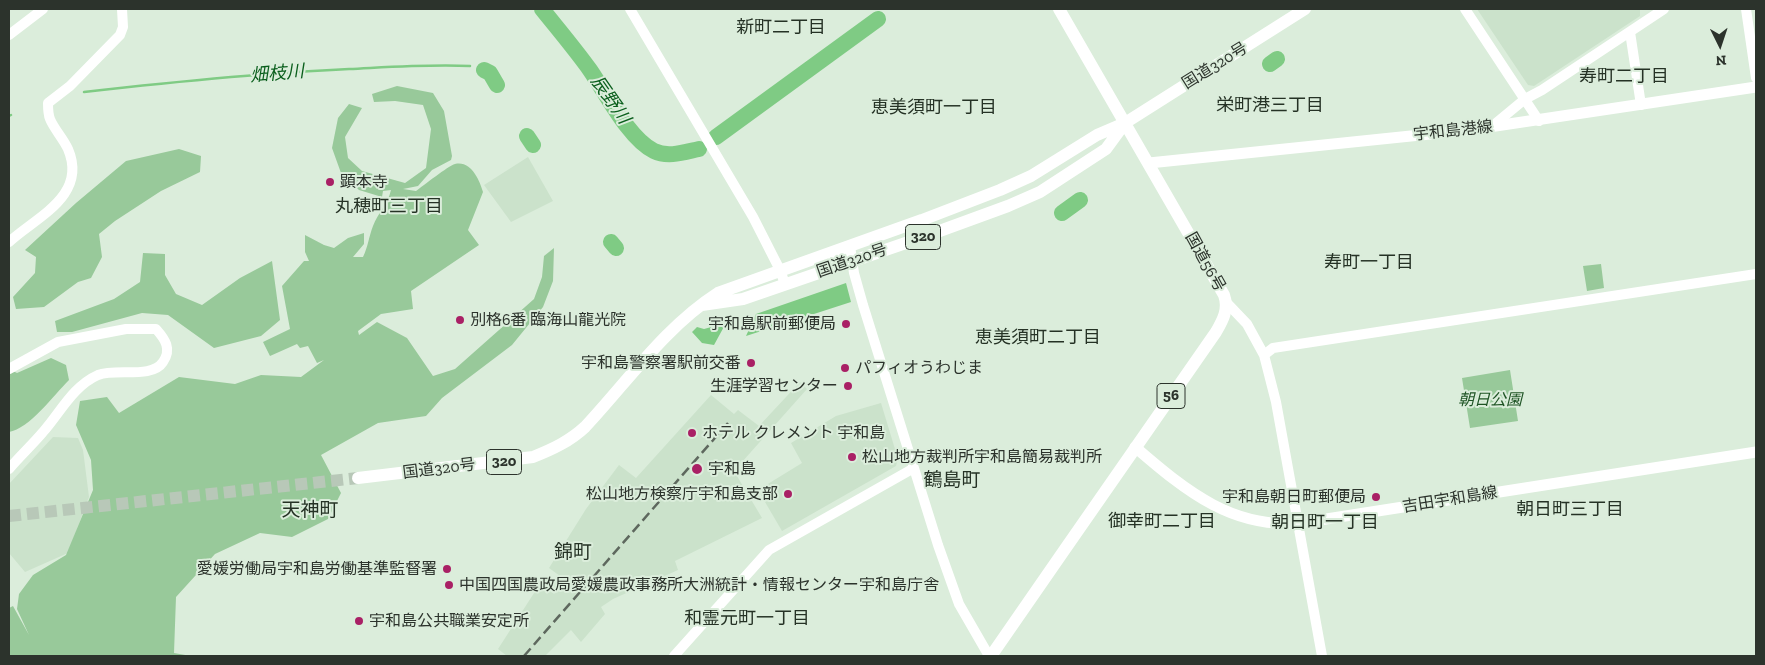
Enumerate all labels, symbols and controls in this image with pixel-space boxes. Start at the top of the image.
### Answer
district label: 新町二丁目 [736,17,826,39]
north arrow [1695,20,1745,70]
street label: 国道320号 [1179,38,1251,94]
text: N [1715,52,1727,69]
water label: 畑枝川 [249,61,305,87]
district label: 寿町二丁目 [1579,66,1669,88]
water label: 辰野川 [586,72,634,128]
district label: 栄町港三丁目 [1216,95,1324,117]
district label: 恵美須町一丁目 [871,97,997,119]
street label: 宇和島港線 [1412,117,1494,145]
place label: 顕本寺 [340,172,388,192]
marker: 顕本寺 [324,176,336,188]
district label: 丸穂町三丁目 [335,196,443,218]
road number: 320 [906,224,940,250]
street label: 国道56号 [1181,229,1229,295]
street label: 国道320号 [814,240,890,282]
district label: 寿町一丁目 [1324,252,1414,274]
place label: 別格6番 臨海山龍光院 [470,310,626,330]
marker: 別格6番 臨海山龍光院 [454,314,466,326]
place label: 宇和島駅前郵便局 [708,314,836,334]
marker: 宇和島駅前郵便局 [840,318,852,330]
district label: 恵美須町二丁目 [975,327,1101,349]
place label: 宇和島警察署駅前交番 [581,353,741,373]
marker: 宇和島警察署駅前交番 [745,357,757,369]
place label: パフィオうわじま [855,358,983,378]
marker: パフィオうわじま [839,362,851,374]
place label: 生涯学習センター [710,376,838,396]
marker: 生涯学習センター [842,380,854,392]
road number: 56 [1157,384,1185,408]
park label: 朝日公園 [1458,390,1522,410]
place label: ホテル クレメント 宇和島 [702,423,885,443]
marker: ホテル クレメント 宇和島 [686,427,698,439]
place label: 松山地方裁判所宇和島簡易裁判所 [862,447,1102,467]
road number: 320 [486,450,522,474]
marker: 松山地方裁判所宇和島簡易裁判所 [846,451,858,463]
street label: 国道320号 [401,455,477,483]
place label: 宇和島 [708,459,756,479]
marker: 宇和島 [690,462,704,476]
district label: 鶴島町 [924,470,980,492]
street label: 吉田宇和島線 [1401,483,1499,517]
place label: 松山地方検察庁宇和島支部 [586,484,778,504]
place label: 宇和島朝日町郵便局 [1222,487,1366,507]
marker: 松山地方検察庁宇和島支部 [782,488,794,500]
marker: 宇和島朝日町郵便局 [1370,491,1382,503]
district label: 朝日町三丁目 [1516,499,1624,521]
district label: 天神町 [282,500,338,522]
district label: 御幸町二丁目 [1108,511,1216,533]
district label: 朝日町一丁目 [1271,512,1379,534]
district label: 錦町 [554,542,592,564]
place label: 愛媛労働局宇和島労働基準監督署 [197,559,437,579]
marker: 愛媛労働局宇和島労働基準監督署 [441,563,453,575]
place label: 中国四国農政局愛媛農政事務所大洲統計・情報センター宇和島庁舎 [459,575,939,595]
marker: 中国四国農政局愛媛農政事務所大洲統計・情報センター宇和島庁舎 [443,579,455,591]
district label: 和霊元町一丁目 [684,608,810,630]
place label: 宇和島公共職業安定所 [369,611,529,631]
marker: 宇和島公共職業安定所 [353,615,365,627]

